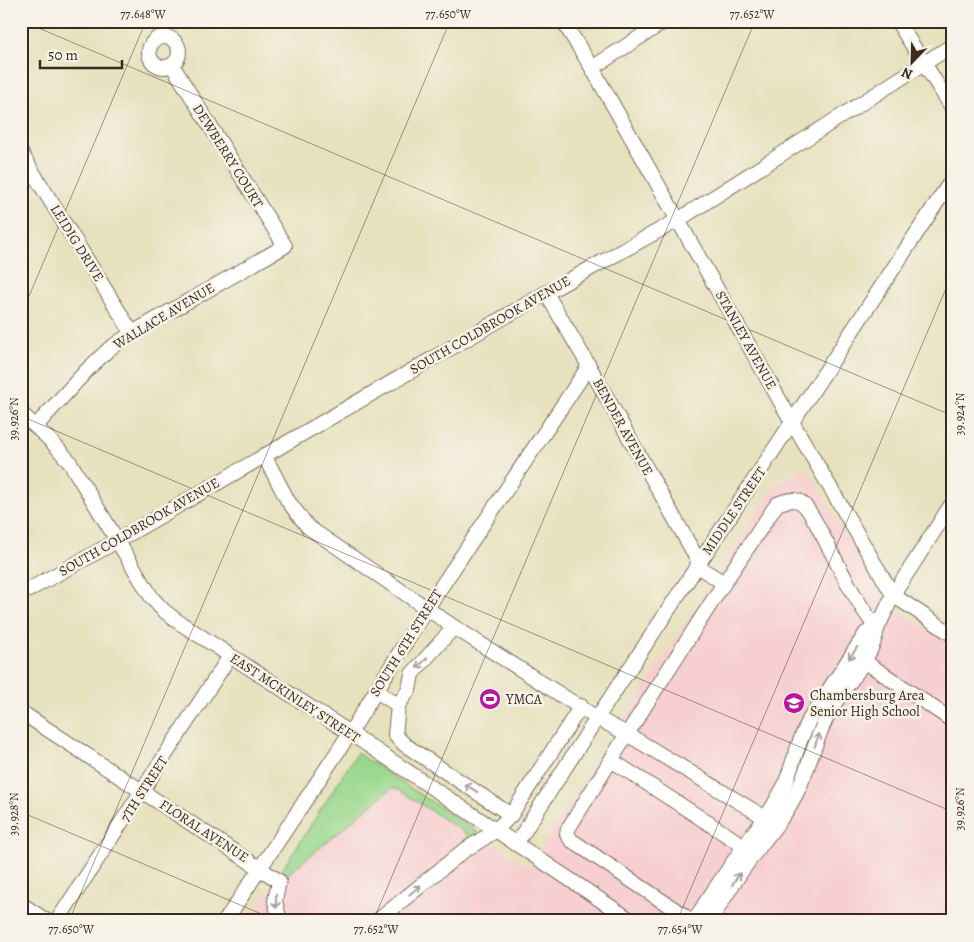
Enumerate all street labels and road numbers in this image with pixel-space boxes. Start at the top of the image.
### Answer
street label: DEWBERRY COURT [188,100,268,212]
street label: LEIDIG DRIVE [46,201,108,285]
street label: SOUTH COLDBROOK AVENUE [406,271,574,379]
street label: WALLACE AVENUE [109,278,218,354]
street label: STANLEY AVENUE [711,287,781,393]
street label: BENDER AVENUE [588,375,658,479]
street label: MIDDLE STREET [698,463,771,559]
street label: SOUTH COLDBROOK AVENUE [55,473,223,581]
street label: SOUTH 6TH STREET [365,586,447,700]
street label: EAST MCKINLEY STREET [226,649,364,747]
street label: 7TH STREET [116,752,172,825]
street label: FLORAL AVENUE [156,795,252,867]

